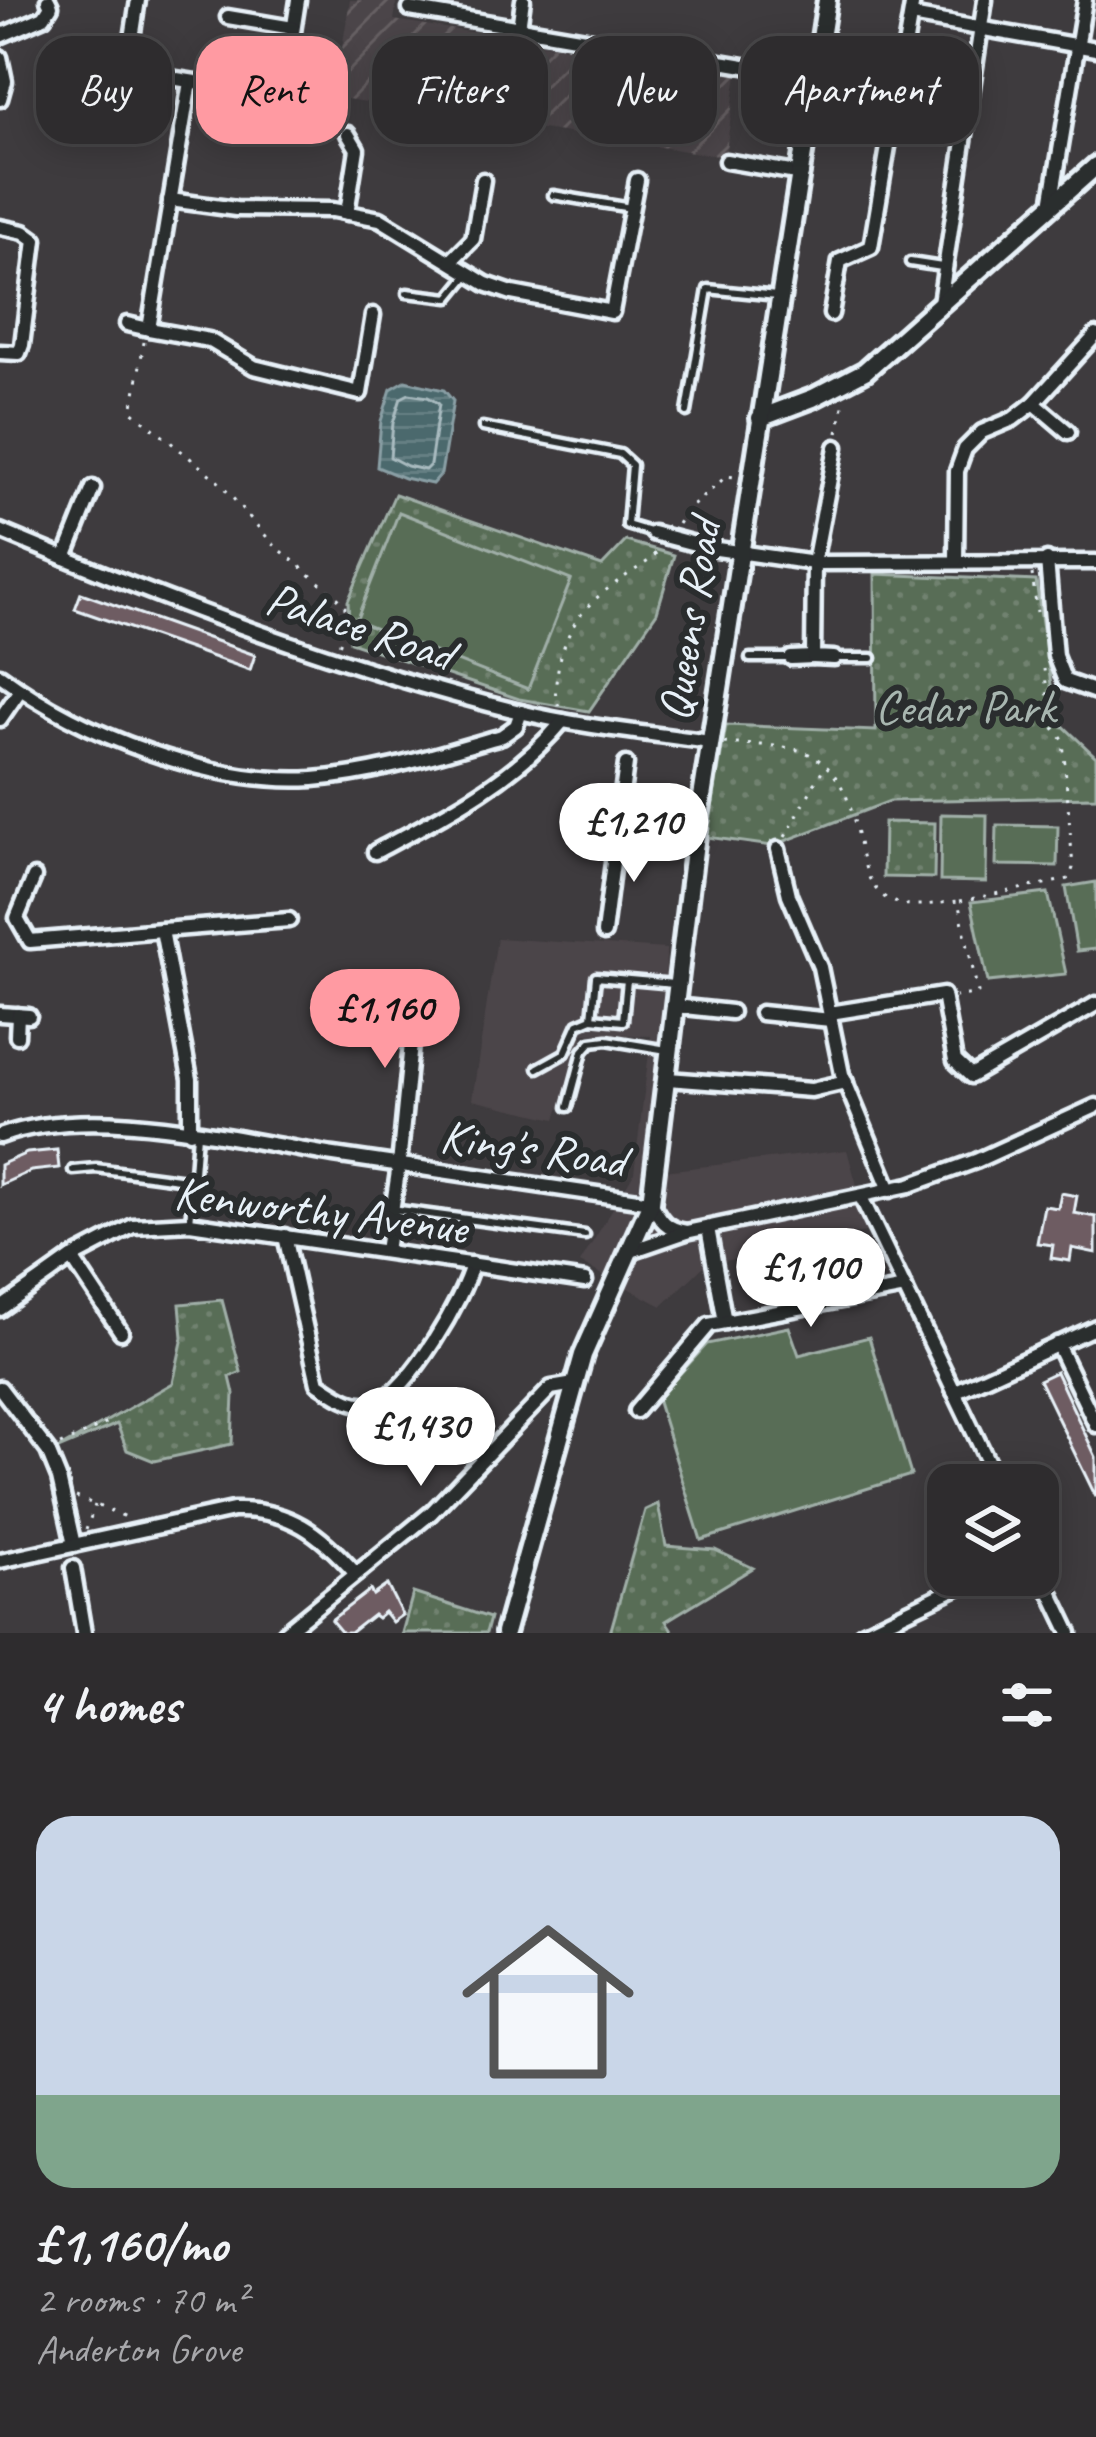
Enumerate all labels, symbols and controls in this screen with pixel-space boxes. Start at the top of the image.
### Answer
chip: Buy [36,36,172,144]
chip: Rent [196,36,348,144]
chip: Filters [372,36,548,144]
chip: New [572,36,717,144]
chip: Apartment [741,36,979,144]
street label: Queens Road [643,509,735,725]
street label: Palace Road [259,568,467,686]
park label: Cedar Park [875,677,1058,737]
pin: £1,210 [536,783,732,885]
text: £1,210 [586,797,682,846]
pin: £1,160 [287,969,483,1071]
text: £1,160 [337,983,433,1032]
street label: King's Road [437,1105,636,1192]
street label: Kenworthy Avenue [171,1162,474,1258]
pin: £1,100 [713,1228,909,1330]
text: £1,100 [763,1242,859,1291]
pin: £1,430 [323,1387,519,1489]
text: £1,430 [373,1401,469,1450]
map controls [927,1464,1059,1596]
button: layers [927,1464,1059,1596]
icon: filters [994,1672,1060,1738]
text: 4 homes [36,1673,180,1737]
icon: home [440,1894,656,2110]
text: £1,160/mo [36,2212,227,2276]
text: 2 rooms · 70 m² [36,2276,247,2325]
text: Anderton Grove [36,2325,241,2374]

